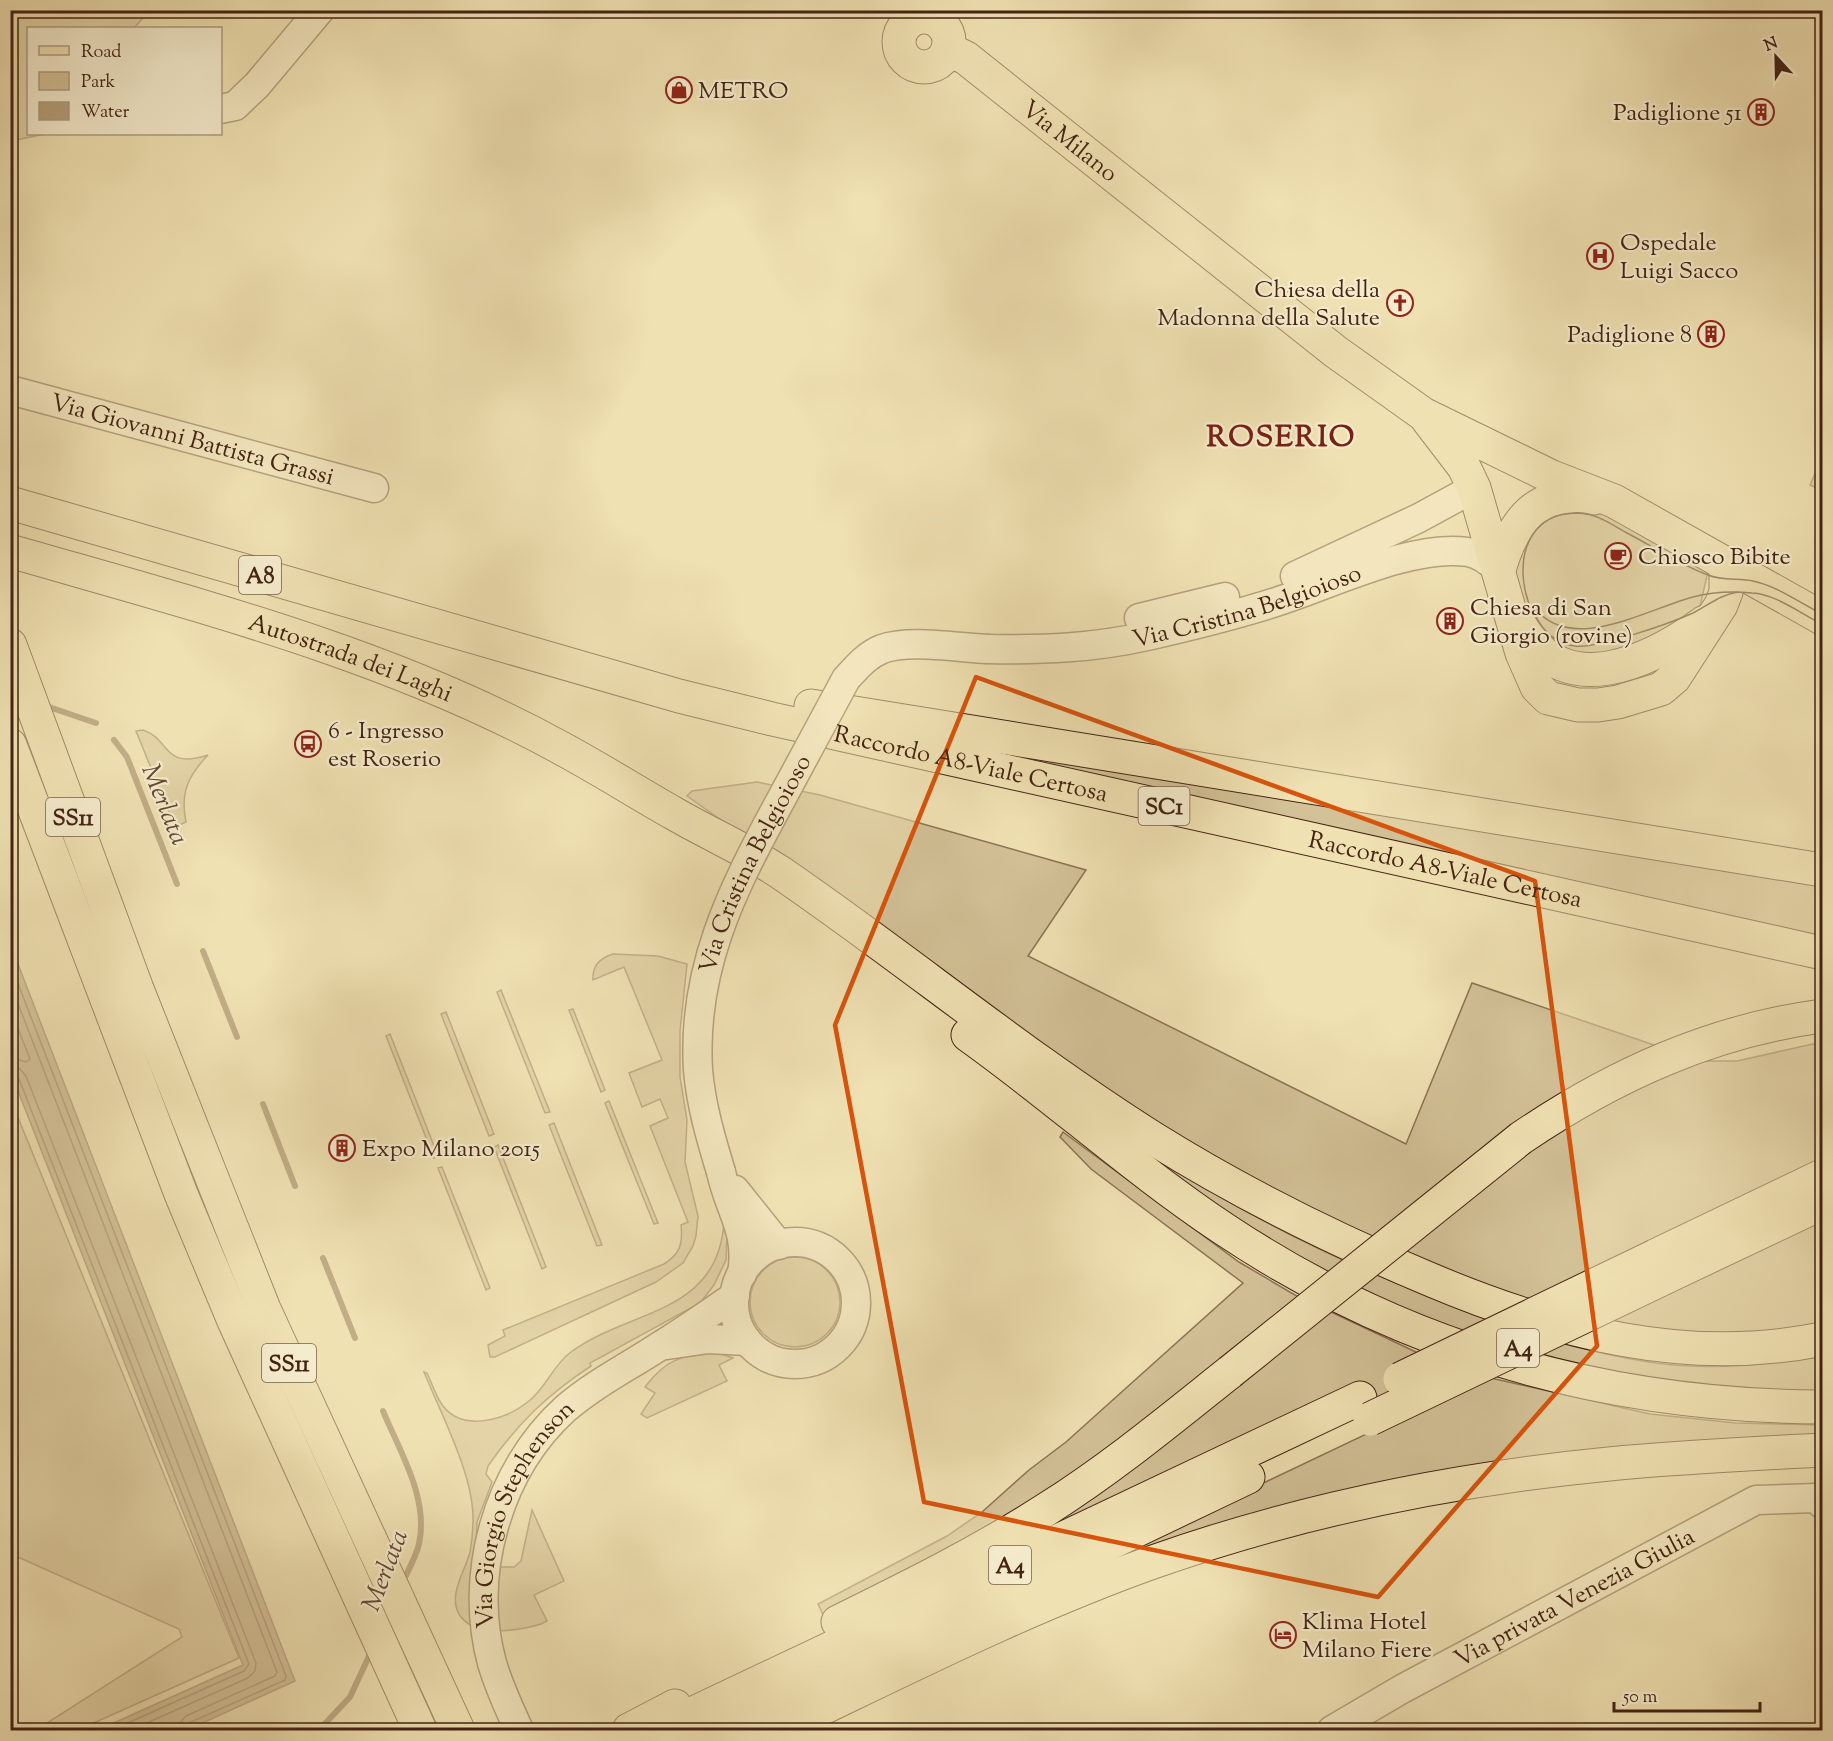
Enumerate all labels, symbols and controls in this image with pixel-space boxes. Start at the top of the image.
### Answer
legend [27,27,222,135]
north arrow [1746,27,1806,87]
text: N [1761,32,1782,58]
text: Road [81,40,121,66]
text: Park [81,70,116,96]
shop icon: METRO [664,75,694,105]
place label: METRO [698,75,788,109]
street label: Via Milano [1013,93,1124,191]
place label: Padiglione 51 [1613,97,1742,131]
building icon: Padiglione 51 [1746,97,1776,127]
text: Water [81,100,130,126]
place label: Ospedale Luigi Sacco [1620,227,1739,289]
hospital icon: Ospedale Luigi Sacco [1585,241,1615,271]
place label: Chiesa della Madonna della Salute [1157,274,1380,336]
church icon: Chiesa della Madonna della Salute [1385,288,1415,318]
place label: Padiglione 8 [1567,319,1692,353]
building icon: Padiglione 8 [1696,319,1726,349]
street label: Via Giovanni Battista Grassi [46,387,338,496]
district label: ROSERIO [1206,417,1356,460]
cafe icon: Chiosco Bibite [1603,541,1633,571]
place label: Chiosco Bibite [1638,541,1791,575]
road number: A8 [239,556,281,594]
street label: Via Cristina Belgioioso [1130,557,1366,658]
place label: Chiesa di San Giorgio (rovine) [1470,592,1633,654]
building icon: Chiesa di San Giorgio (rovine) [1435,606,1465,636]
street label: Autostrada dei Laghi [244,607,458,712]
place label: 6 - Ingresso est Roserio [328,715,444,777]
street label: Raccordo A8-Viale Certosa [830,718,1111,812]
bus stop icon: 6 - Ingresso est Roserio [293,729,323,759]
street label: Via Cristina Belgioioso [692,749,821,977]
water label: Merlata [131,759,197,851]
road number: SC1 [1138,787,1190,825]
road number: SS11 [46,798,100,836]
street label: Raccordo A8-Viale Certosa [1305,824,1585,918]
building icon: Expo Milano 2015 [327,1133,357,1163]
place label: Expo Milano 2015 [362,1133,540,1167]
road number: A4 [1497,1329,1539,1367]
road number: SS11 [262,1344,316,1382]
street label: Via Giorgio Stephenson [469,1393,583,1630]
street label: Via privata Venezia Giulia [1449,1521,1701,1677]
water label: Merlata [354,1525,419,1617]
road number: A4 [989,1546,1031,1584]
place label: Klima Hotel Milano Fiere [1302,1606,1432,1668]
hotel icon: Klima Hotel Milano Fiere [1268,1620,1298,1650]
scale bar [1614,1675,1760,1713]
text: 50 m [1622,1685,1658,1711]

